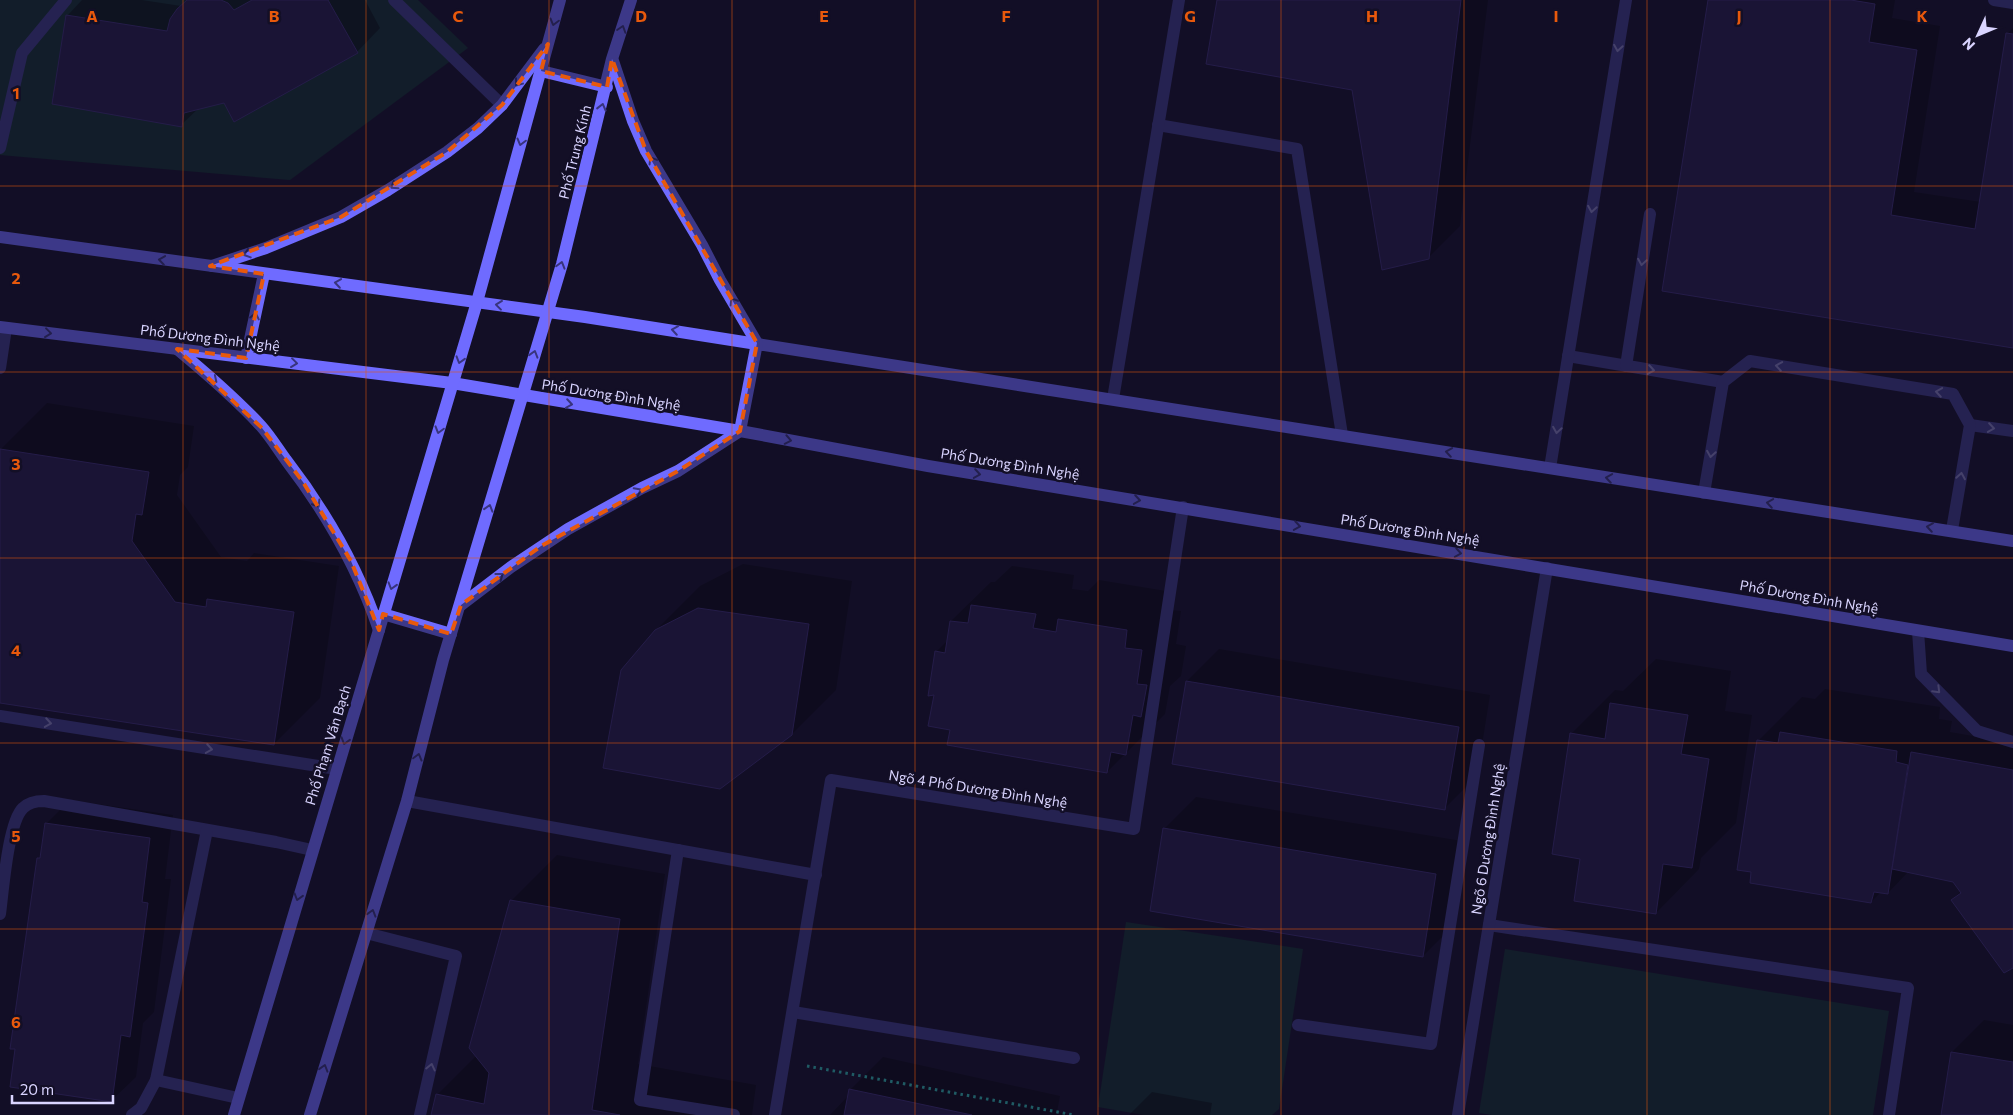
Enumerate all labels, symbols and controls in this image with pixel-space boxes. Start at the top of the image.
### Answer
text: A [86,6,98,25]
text: B [269,6,280,25]
text: C [453,6,464,25]
text: D [635,6,647,25]
text: E [819,6,829,25]
text: F [1001,6,1011,25]
text: G [1184,6,1196,25]
text: H [1366,6,1378,25]
text: I [1553,6,1559,25]
text: J [1736,6,1742,25]
text: K [1916,6,1928,25]
north arrow [1953,10,2003,60]
one-way arrow [549,18,560,27]
one-way arrow [616,26,626,34]
text: N [1959,35,1978,54]
one-way arrow [1614,44,1624,52]
one-way arrow [516,77,524,86]
text: 1 [12,83,20,102]
street label: Phố Trung Kính [555,103,594,201]
one-way arrow [596,103,607,112]
one-way arrow [517,137,527,145]
one-way arrow [648,157,658,166]
one-way arrow [391,180,400,189]
one-way arrow [1588,204,1598,213]
one-way arrow [243,248,252,258]
one-way arrow [157,255,166,265]
one-way arrow [1638,258,1648,267]
one-way arrow [556,261,566,269]
text: 2 [11,268,21,287]
one-way arrow [334,279,342,289]
one-way arrow [730,297,740,306]
one-way arrow [495,300,503,311]
one-way arrow [249,311,260,320]
street label: Phố Dương Đình Nghệ [139,321,281,354]
one-way arrow [670,326,679,336]
one-way arrow [45,327,53,338]
one-way arrow [529,350,539,358]
one-way arrow [455,355,465,363]
one-way arrow [290,358,299,368]
one-way arrow [1775,361,1783,372]
one-way arrow [1647,364,1655,374]
one-way arrow [208,375,217,383]
street label: Phố Dương Đình Nghệ [540,375,682,414]
one-way arrow [1935,387,1944,397]
one-way arrow [565,398,574,408]
one-way arrow [1988,422,1996,433]
one-way arrow [434,425,444,434]
one-way arrow [1552,425,1562,434]
one-way arrow [784,435,792,445]
street label: Phố Dương Đình Nghệ [939,444,1081,483]
one-way arrow [1444,448,1453,458]
one-way arrow [1706,450,1716,459]
text: 3 [11,454,21,473]
one-way arrow [972,469,981,479]
one-way arrow [1955,472,1965,481]
one-way arrow [1605,473,1613,483]
one-way arrow [633,487,642,497]
one-way arrow [1133,494,1141,505]
one-way arrow [1765,498,1773,509]
one-way arrow [311,499,321,508]
one-way arrow [484,504,494,512]
street label: Phố Dương Đình Nghệ [1339,510,1481,549]
one-way arrow [1293,521,1302,531]
one-way arrow [1926,523,1935,533]
one-way arrow [1454,547,1462,558]
one-way arrow [494,573,503,581]
street label: Phố Dương Đình Nghệ [1738,576,1880,617]
one-way arrow [387,581,397,589]
text: 4 [11,640,21,659]
street label: Phố Phạm Văn Bạch [301,683,354,807]
one-way arrow [1931,684,1940,693]
one-way arrow [44,718,53,728]
one-way arrow [341,737,351,745]
one-way arrow [204,743,213,753]
one-way arrow [412,753,423,762]
street label: Ngõ 6 Dương Đình Nghệ [1467,762,1508,916]
street label: Ngõ 4 Phố Dương Đình Nghệ [888,766,1069,811]
text: 5 [11,826,21,845]
one-way arrow [294,892,304,901]
one-way arrow [366,909,376,918]
text: 6 [11,1012,21,1031]
one-way arrow [425,1063,436,1072]
one-way arrow [319,1065,329,1073]
scale bar [12,1072,114,1104]
text: 20 m [20,1080,54,1098]

